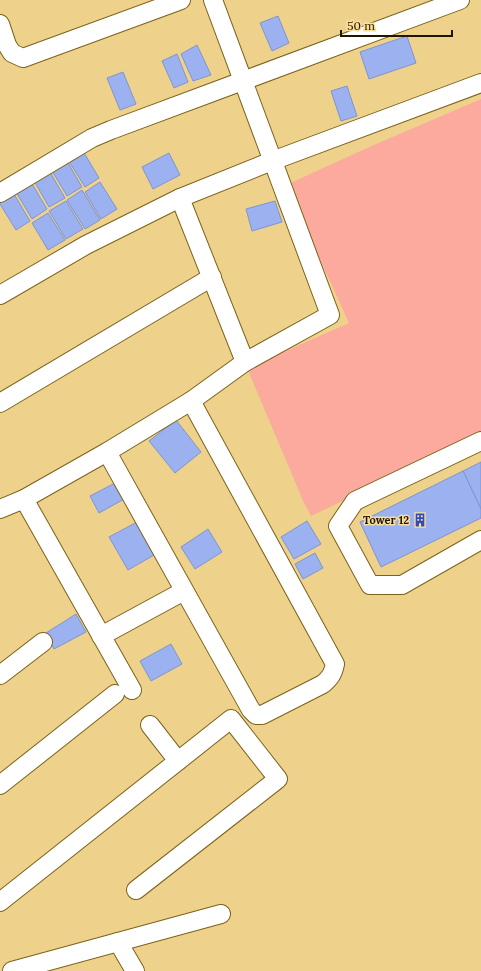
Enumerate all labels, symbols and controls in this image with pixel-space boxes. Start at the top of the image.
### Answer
scale bar [341,12,452,38]
text: 50 m [347,18,375,33]
building icon: Tower 12 [412,512,428,528]
place label: Tower 12 [363,513,409,527]

